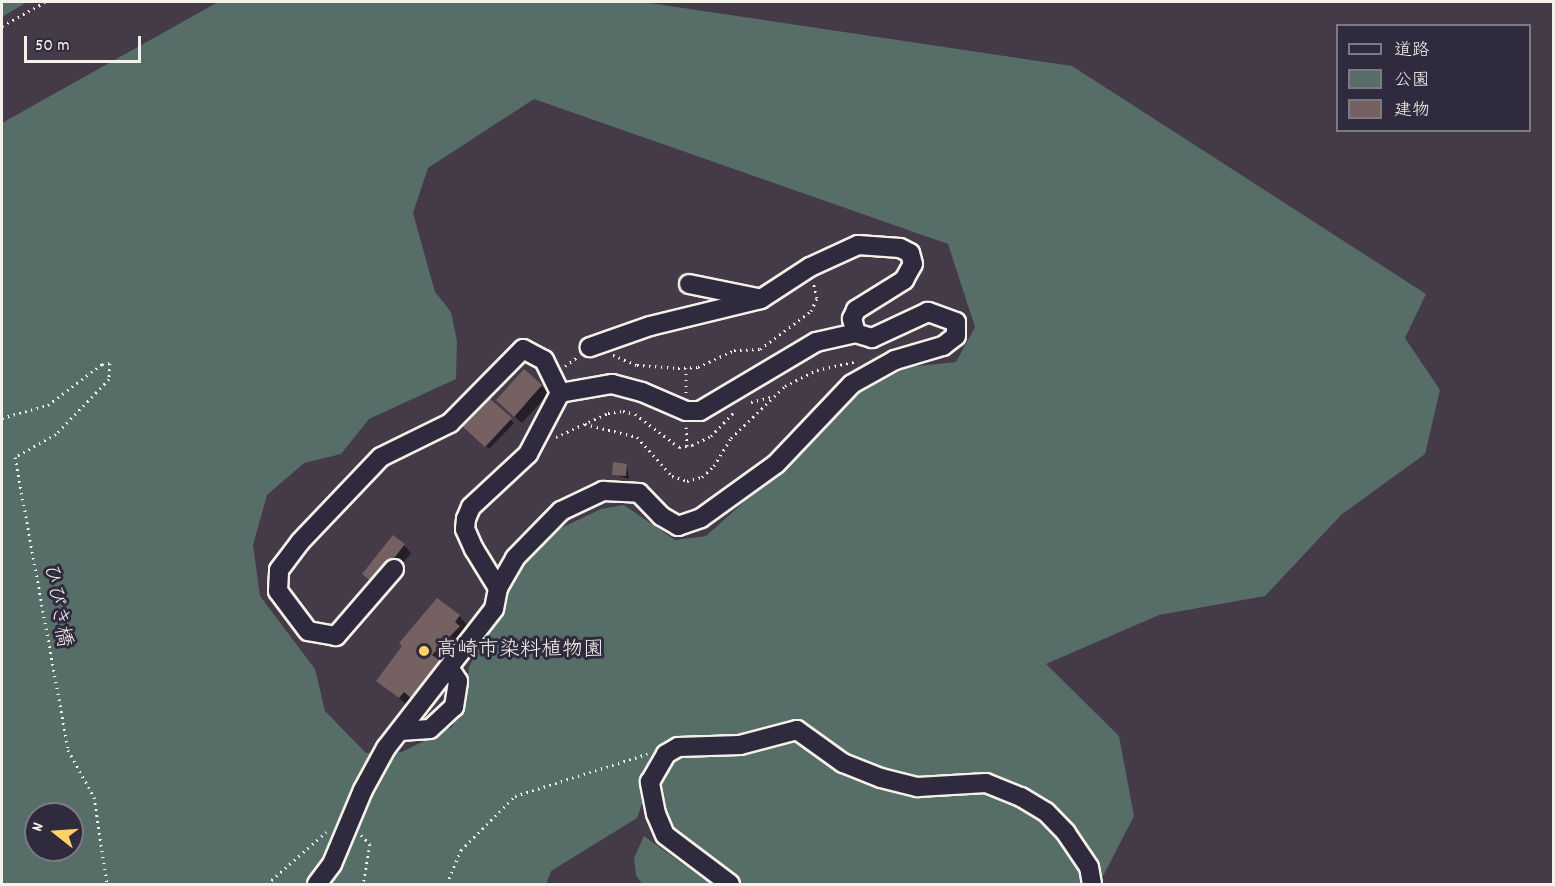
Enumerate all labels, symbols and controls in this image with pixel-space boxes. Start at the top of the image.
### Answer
scale bar [27,24,144,62]
legend [1336,24,1531,132]
text: 50 m [35,34,70,59]
text: 道路 [1394,39,1430,64]
text: 公園 [1394,69,1430,94]
text: 建物 [1394,99,1430,124]
street label: ひびき橋 [36,562,76,650]
place label: 高崎市染料植物園 [436,638,604,664]
marker: 高崎市染料植物園 [417,644,431,658]
north arrow [24,802,84,862]
text: N [26,820,50,834]

